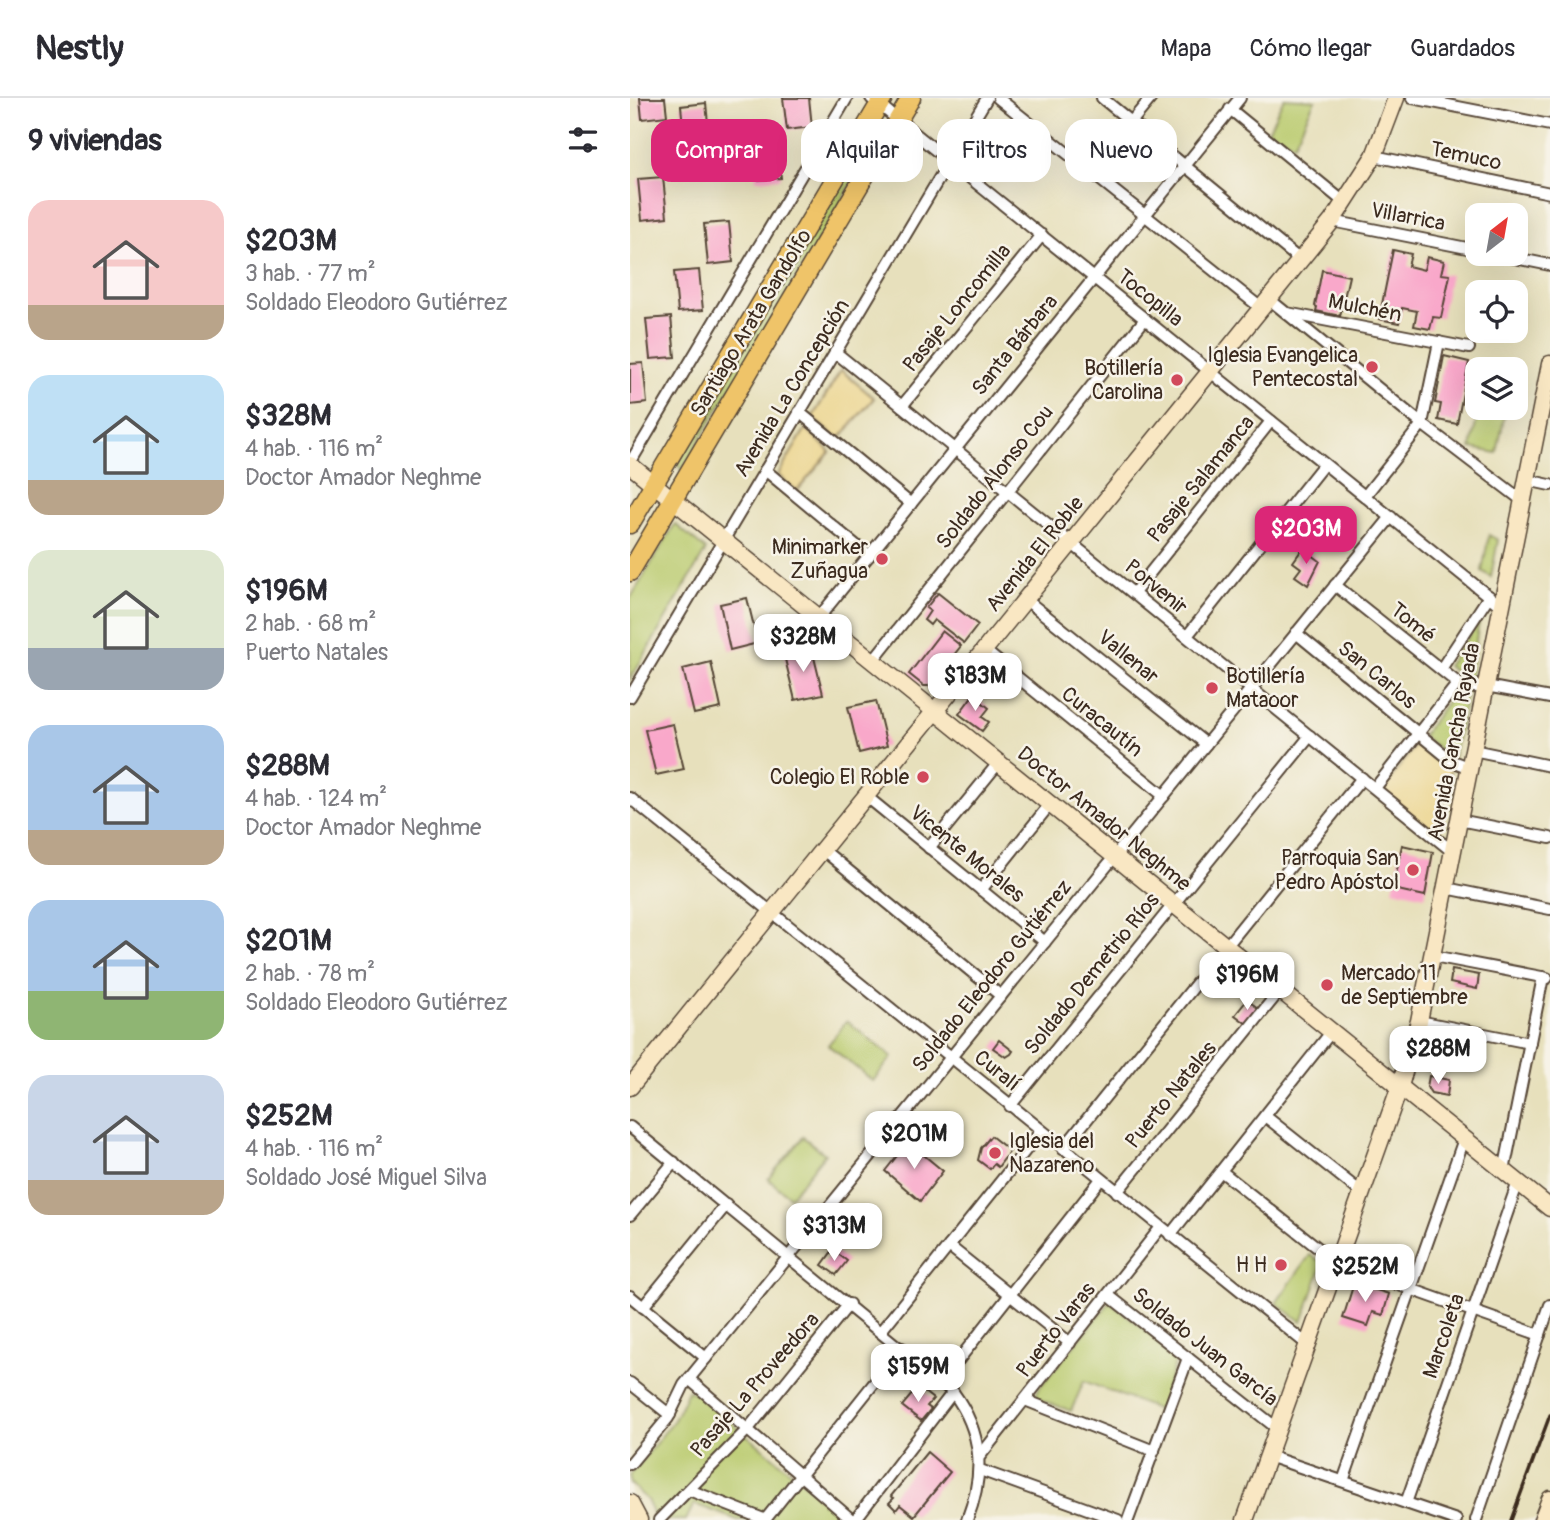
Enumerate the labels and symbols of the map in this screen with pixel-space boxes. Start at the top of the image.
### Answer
street label: Temuco [1428,135,1504,177]
street label: Villarrica [1368,197,1448,237]
north arrow [1465,203,1528,266]
street label: Santiago Arata Gandolfo [684,224,818,422]
street label: Pasaje Loncomilla [897,238,1017,378]
street label: Tocopilla [1111,263,1189,333]
street label: Mulchén [1326,288,1404,328]
street label: Santa Bárbara [966,289,1064,401]
street label: Avenida La Concepción [728,294,856,482]
place label: Iglesia Evangelica Pentecostal [1207,342,1358,393]
place label: Botillería Carolina [1084,355,1163,406]
marker: Iglesia Evangelica Pentecostal [1364,359,1380,375]
marker: Botillería Carolina [1169,372,1185,388]
street label: Soldado Alonso Cou [930,400,1060,554]
street label: Pasaje Salamanca [1141,410,1261,548]
street label: Avenida El Roble [980,490,1090,618]
pin: $203M [1257,506,1355,566]
place label: Minimarker Zuñagua [772,534,868,585]
marker: Minimarker Zuñagua [874,551,890,567]
street label: Porvenir [1119,554,1193,621]
street label: Tomé [1385,596,1441,650]
pin: $328M [754,614,852,674]
street label: Vallenar [1092,624,1165,690]
street label: San Carlos [1332,635,1422,715]
street label: Avenida Cancha Rayada [1422,641,1486,843]
pin: $183M [926,654,1024,713]
place label: Botillería Mataoor [1226,663,1305,714]
marker: Botillería Mataoor [1204,680,1220,696]
street label: Curacautín [1056,681,1148,763]
street label: Doctor Amador Neghme [1012,741,1197,898]
place label: Colegio El Roble [770,764,910,791]
marker: Colegio El Roble [915,769,931,785]
street label: Vicente Morales [904,799,1031,909]
place label: Parroquia San Pedro Apóstol [1275,845,1399,896]
marker: Parroquia San Pedro Apóstol [1405,862,1421,878]
street label: Soldado Eleodoro Gutiérrez [906,874,1078,1078]
street label: Soldado Demetrio Ríos [1018,887,1166,1061]
pin: $196M [1198,953,1296,1012]
place label: Mercado 11 de Septiembre [1341,960,1468,1011]
marker: Mercado 11 de Septiembre [1319,977,1335,993]
pin: $288M [1389,1026,1487,1086]
street label: Puerto Natales [1119,1035,1223,1154]
street label: Curalí [968,1044,1026,1098]
pin: $201M [865,1112,963,1171]
place label: Iglesia del Nazareno [1009,1128,1094,1179]
marker: Iglesia del Nazareno [987,1145,1003,1161]
pin: $313M [785,1204,883,1263]
pin: $252M [1316,1244,1414,1304]
place label: H H [1236,1252,1267,1279]
marker: H H [1273,1257,1289,1273]
street label: Puerto Varas [1010,1277,1102,1383]
street label: Soldado Juan García [1127,1282,1283,1412]
street label: Marcoleta [1417,1290,1471,1382]
street label: Pasaje La Proveedora [685,1307,825,1463]
pin: $159M [869,1344,967,1404]

